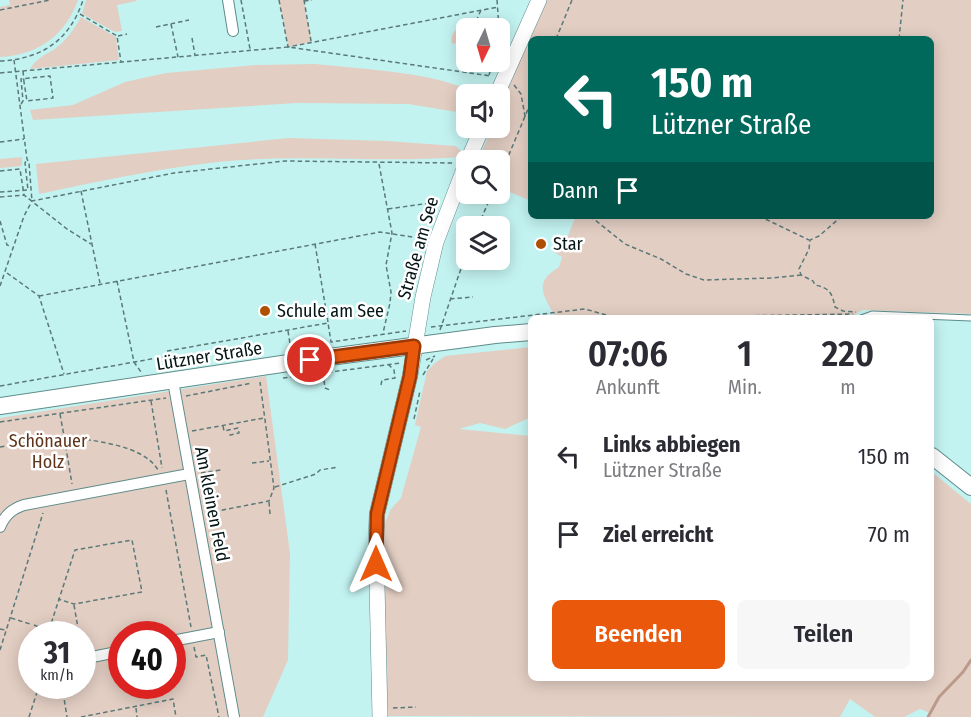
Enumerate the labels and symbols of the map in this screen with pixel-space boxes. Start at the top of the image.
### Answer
north arrow [456,18,510,72]
street label: Straße am See [393,194,443,302]
place label: Star [553,233,584,255]
marker: Star [534,237,548,251]
place label: Schule am See [277,300,384,322]
marker: Schule am See [258,304,272,318]
pin [284,334,335,385]
street label: Lützner Straße [154,337,264,375]
park label: Schönauer Holz [9,430,88,473]
street label: Am kleinen Feld [190,445,234,563]
position arrow [344,532,408,596]
speed limit sign: 40 [108,621,186,699]

